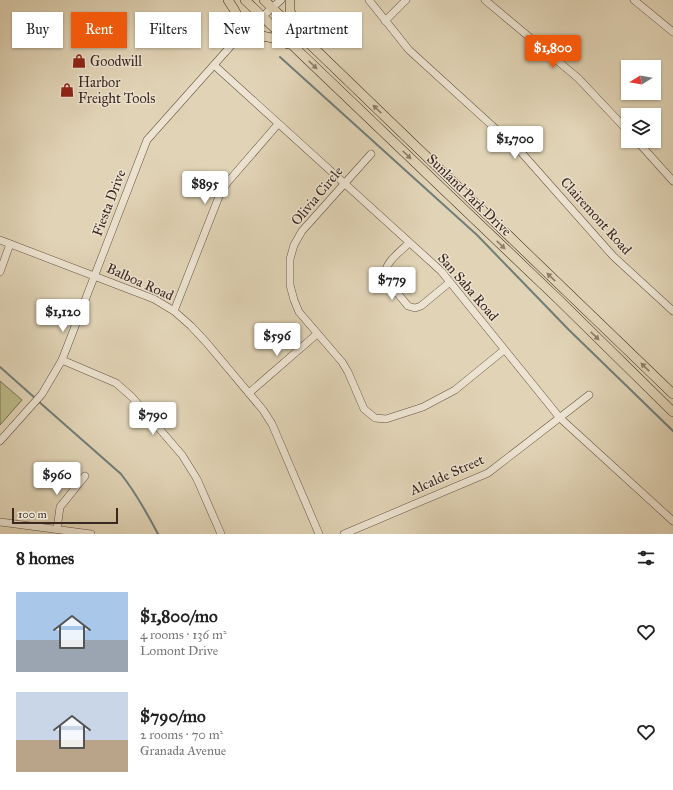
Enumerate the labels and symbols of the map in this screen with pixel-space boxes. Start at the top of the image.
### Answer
pin: $1,800 [520,35,586,69]
shop icon: Goodwill [71,53,87,69]
place label: Goodwill [90,53,142,70]
north arrow [621,60,661,100]
one-way arrow [308,61,319,70]
place label: Harbor Freight Tools [78,74,155,107]
shop icon: Harbor Freight Tools [59,82,75,98]
one-way arrow [372,104,382,114]
pin: $1,700 [482,126,548,160]
street label: Sunland Park Drive [423,150,515,240]
one-way arrow [402,151,412,160]
street label: Olivia Circle [287,163,347,229]
street label: Fiesta Drive [88,167,130,239]
pin: $895 [181,171,229,205]
street label: Clairemont Road [557,174,635,258]
one-way arrow [496,241,506,250]
street label: San Saba Road [434,250,502,324]
street label: Balboa Road [104,260,176,304]
pin: $779 [368,267,416,301]
one-way arrow [546,272,556,282]
pin: $1,120 [30,299,96,333]
pin: $596 [253,323,301,357]
one-way arrow [590,331,600,341]
one-way arrow [640,362,650,372]
pin: $790 [129,402,177,436]
street label: Alcalde Street [406,451,487,499]
pin: $960 [33,462,81,496]
scale bar [12,506,118,525]

